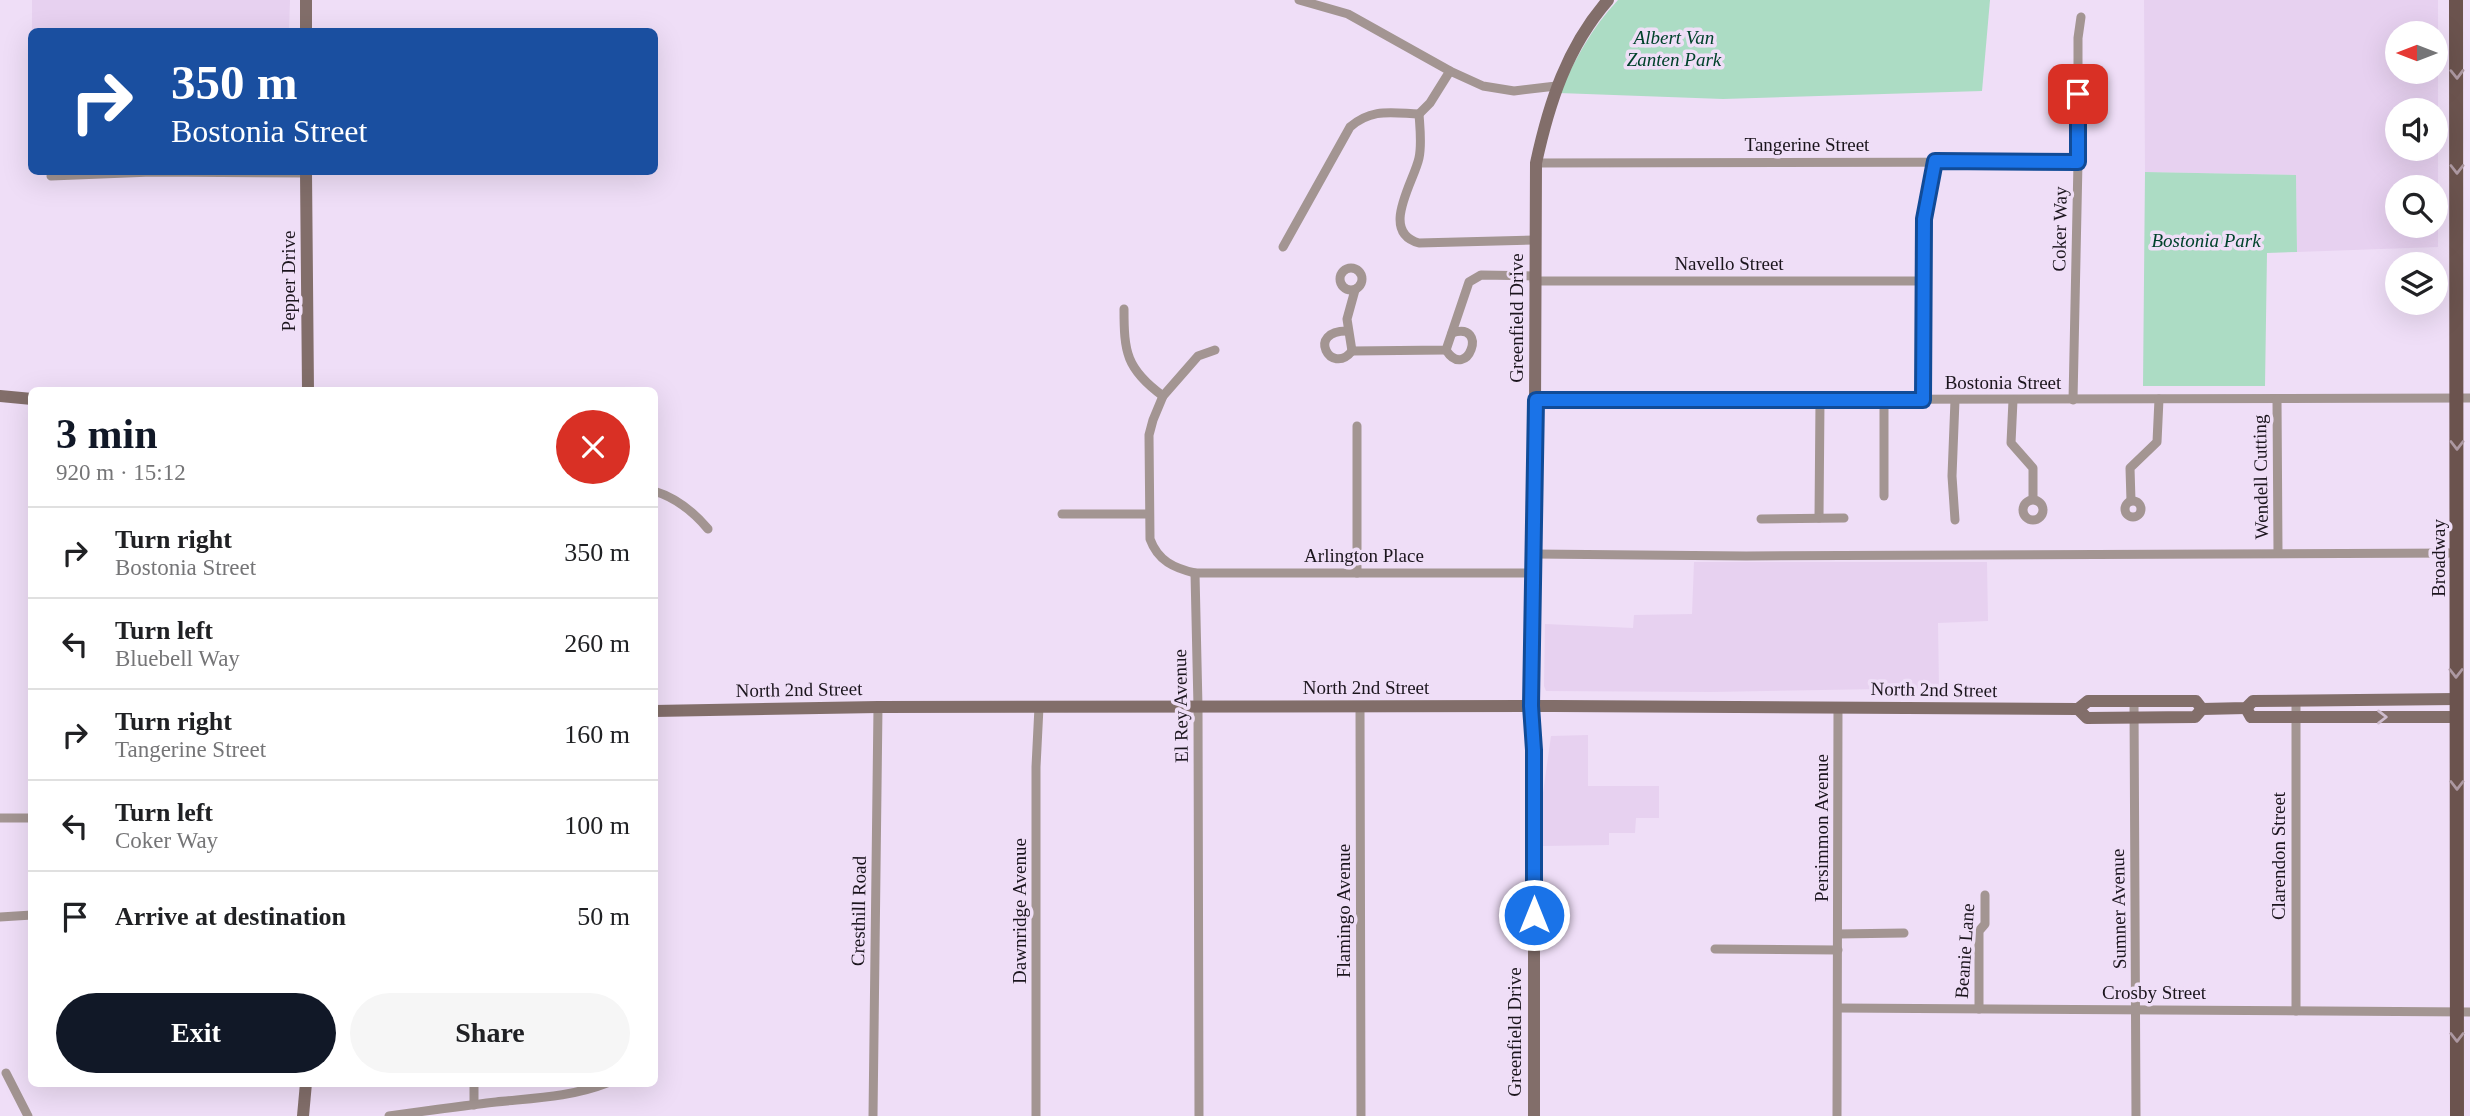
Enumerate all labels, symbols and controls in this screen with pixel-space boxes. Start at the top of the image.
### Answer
north arrow [2385,21,2448,84]
map controls [2385,21,2448,315]
park label: Albert Van Zanten Park [1627,27,1722,70]
text: 350 m [171,55,298,110]
icon: right [56,56,147,147]
pin [2048,64,2108,124]
one-way arrow [2449,70,2465,80]
icon: arrive [2059,75,2097,113]
button: sound [2385,98,2448,161]
text: Bostonia Street [171,113,367,149]
street label: Tangerine Street [1745,134,1870,155]
one-way arrow [2449,164,2465,174]
button: search [2385,175,2448,238]
street label: Coker Way [2048,186,2071,272]
park label: Bostonia Park [2151,230,2261,251]
street label: Pepper Drive [278,231,299,331]
button: layers [2385,252,2448,315]
street label: Greenfield Drive [1506,253,1527,383]
street label: Navello Street [1674,253,1784,274]
street label: Bostonia Street [1945,372,2062,393]
button: close [556,410,630,484]
text: 3 min [56,411,158,457]
street label: Wendell Cutting [2249,414,2272,539]
one-way arrow [2449,440,2465,451]
text: 920 m · 15:12 [56,460,186,485]
street label: Broadway [2428,518,2449,597]
text: Turn right [115,525,232,554]
icon: right [56,534,94,572]
text: 350 m [564,538,630,567]
street label: Arlington Place [1304,545,1424,566]
text: Bostonia Street [115,555,256,580]
text: Turn left [115,616,213,645]
icon: left [56,625,94,663]
text: 260 m [564,629,630,658]
text: Bluebell Way [115,646,240,671]
street label: El Rey Avenue [1169,649,1192,763]
one-way arrow [2449,667,2464,678]
street label: North 2nd Street [1303,677,1430,698]
street label: North 2nd Street [736,678,863,701]
street label: North 2nd Street [1870,678,1998,701]
text: Turn right [115,707,232,736]
one-way arrow [2377,709,2388,725]
icon: right [56,716,94,754]
text: 160 m [564,720,630,749]
text: Tangerine Street [115,737,266,762]
street label: Persimmon Avenue [1811,754,1832,902]
one-way arrow [2449,780,2465,791]
street label: Clarendon Street [2268,791,2289,920]
text: Turn left [115,798,213,827]
icon: left [56,807,94,845]
text: 100 m [564,811,630,840]
text: Coker Way [115,828,218,853]
street label: Dawnridge Avenue [1009,838,1030,984]
street label: Flamingo Avenue [1333,844,1354,978]
street label: Sumner Avenue [2107,849,2130,969]
street label: Cresthill Road [847,855,870,966]
position arrow [1497,878,1571,952]
icon: arrive [56,898,94,936]
text: Arrive at destination [115,902,346,931]
text: 50 m [577,902,630,931]
street label: Beanie Lane [1951,903,1978,999]
street label: Greenfield Drive [1504,967,1525,1097]
street label: Crosby Street [2102,982,2207,1003]
button: Exit [56,993,336,1073]
button: Share [350,993,630,1073]
one-way arrow [2449,1032,2465,1043]

